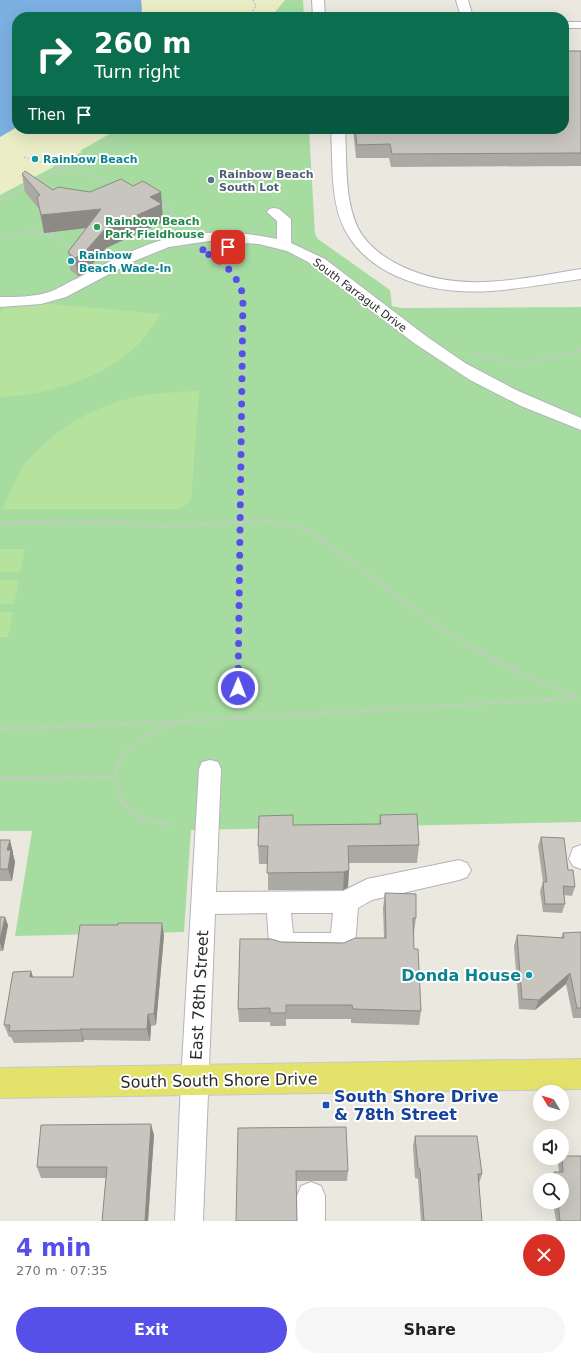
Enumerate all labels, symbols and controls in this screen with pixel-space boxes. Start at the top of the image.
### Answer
text: 260 m [94,27,191,60]
icon: right [28,28,80,80]
text: Turn right [94,61,180,82]
icon: arrive [73,104,95,126]
text: Then [28,106,65,124]
place label: Rainbow Beach [43,153,138,166]
marker: Rainbow Beach [30,154,40,164]
place label: Rainbow Beach South Lot [219,168,314,194]
marker: Rainbow Beach South Lot [206,175,216,185]
place label: Rainbow Beach Park Fieldhouse [105,215,204,241]
marker: Rainbow Beach Park Fieldhouse [92,222,102,232]
pin [211,230,245,264]
icon: arrive [217,236,239,258]
place label: Rainbow Beach Wade-In [79,249,171,275]
marker: Rainbow Beach Wade-In [66,256,76,266]
street label: South Farragut Drive [310,256,409,335]
position arrow [217,667,259,709]
street label: East 78th Street [187,930,212,1060]
place label: Donda House [401,966,521,985]
marker: Donda House [524,970,534,980]
street label: South South Shore Drive [120,1069,318,1092]
north arrow [533,1085,569,1121]
map controls [533,1085,569,1209]
place label: South Shore Drive & 78th Street [334,1087,499,1124]
marker: South Shore Drive & 78th Street [321,1100,331,1110]
button: sound [533,1129,569,1165]
button: search [533,1173,569,1209]
text: 4 min [16,1234,91,1262]
button: close [523,1234,565,1276]
text: 270 m · 07:35 [16,1263,107,1278]
button: Exit [16,1307,287,1353]
button: Share [295,1307,565,1353]

